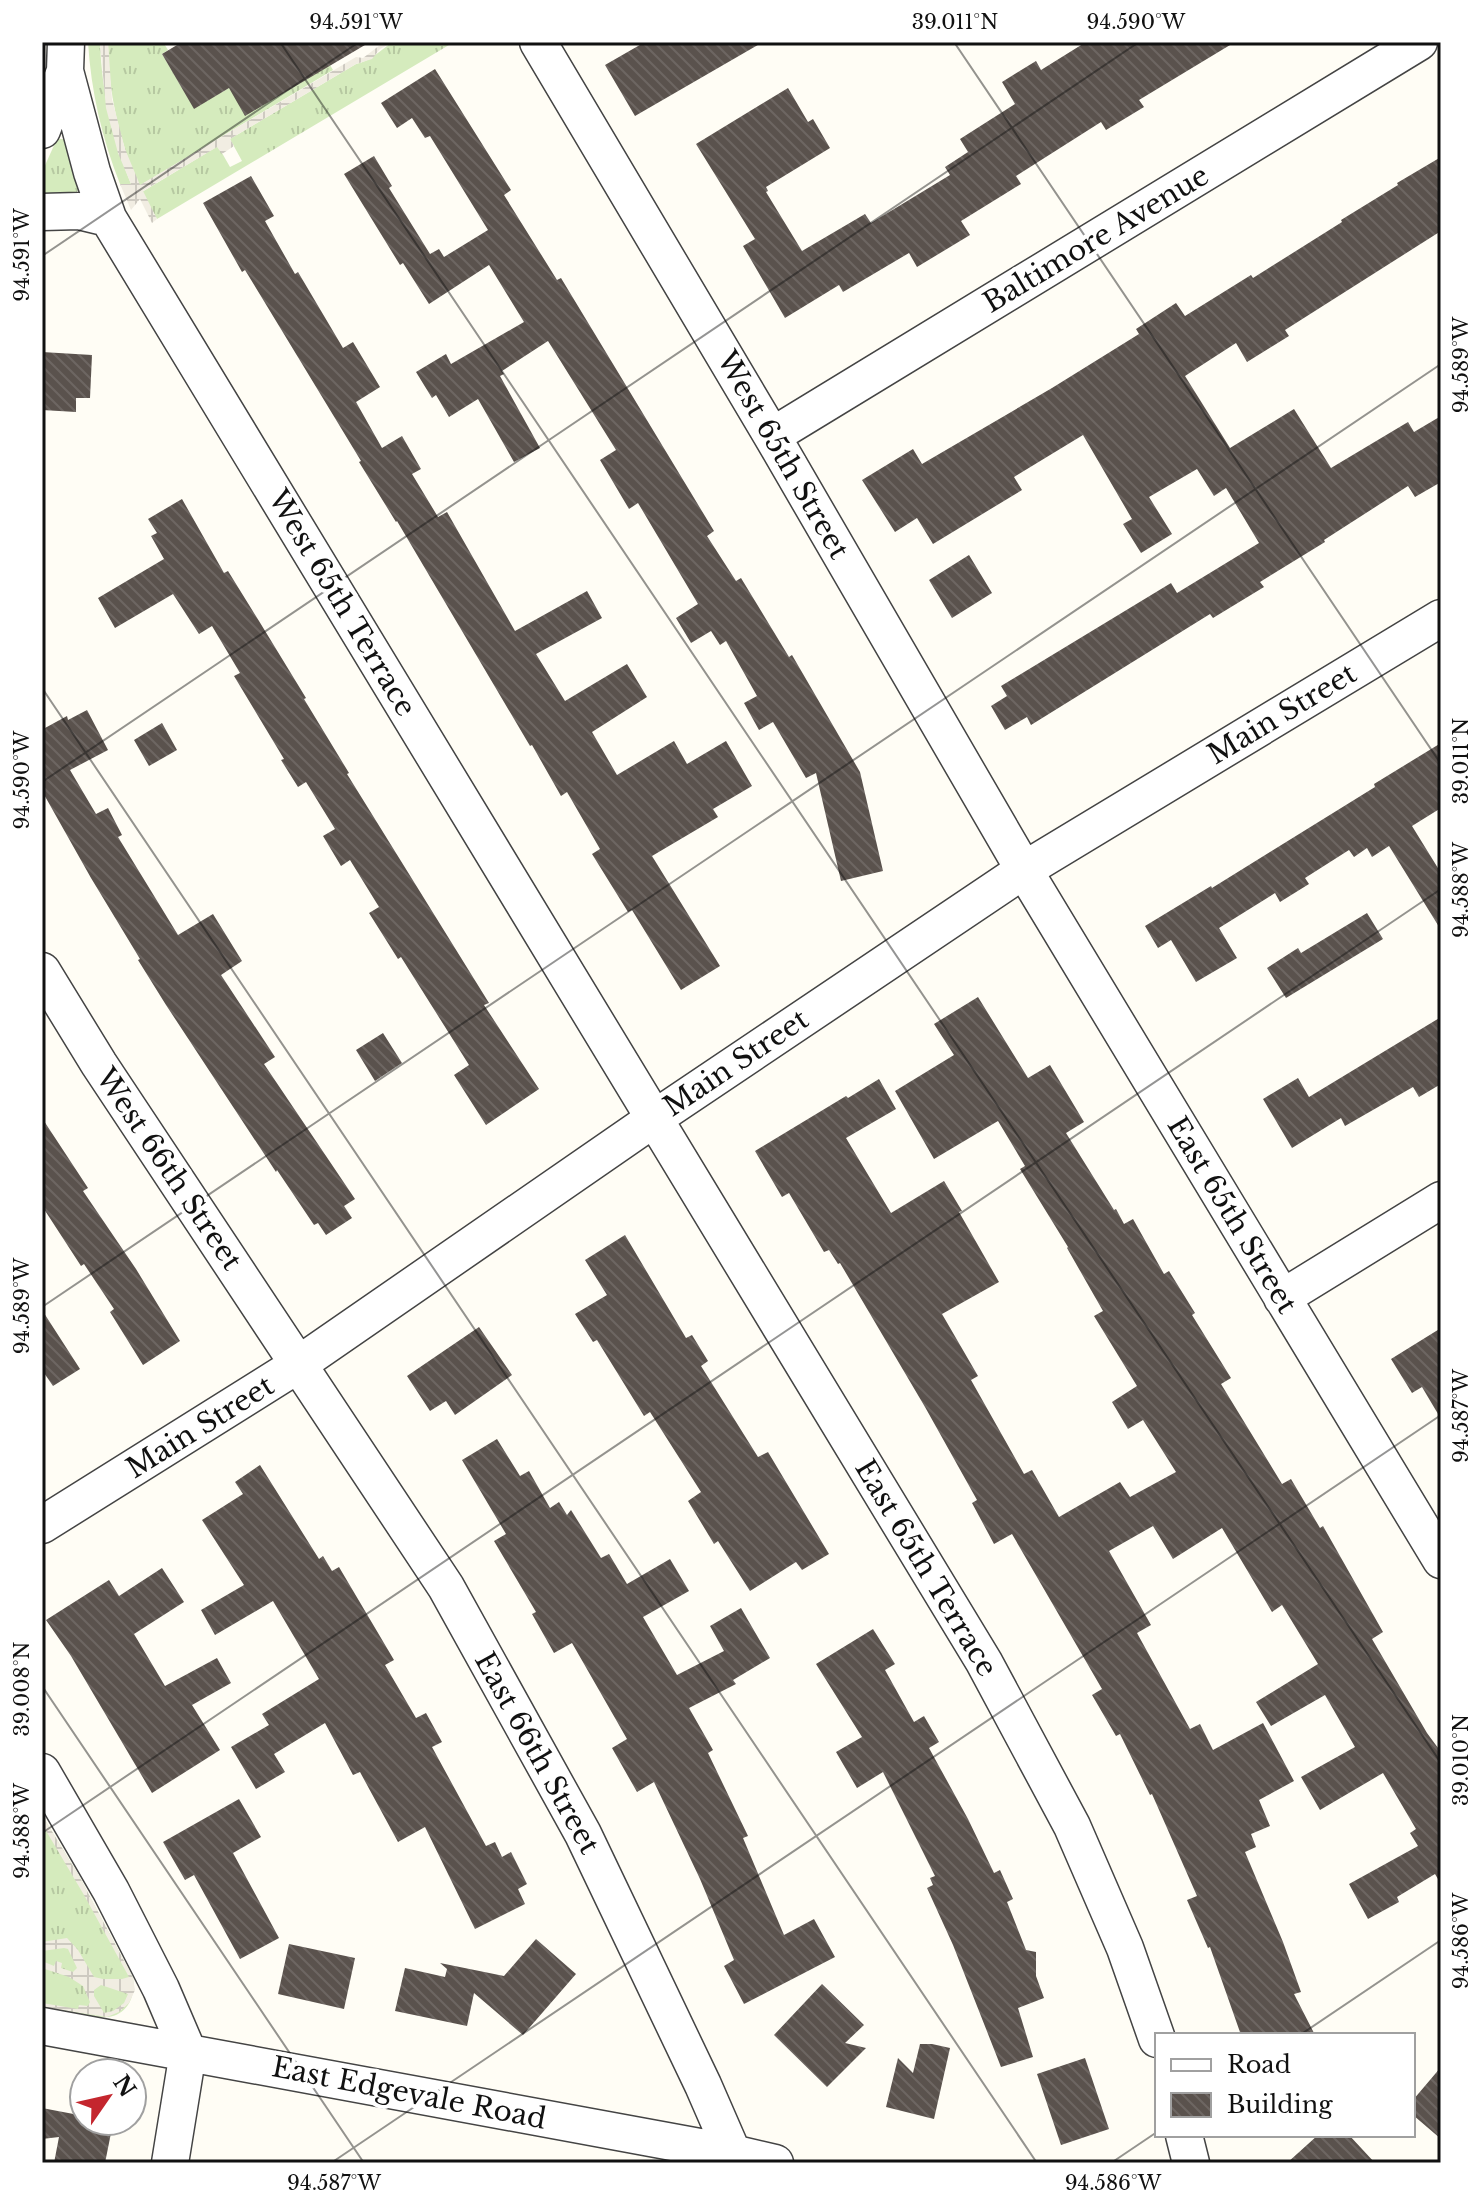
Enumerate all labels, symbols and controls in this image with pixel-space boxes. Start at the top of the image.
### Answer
text: 94.591°W [309,10,403,34]
text: 39.011°N [912,10,998,34]
text: 94.590°W [1087,10,1186,34]
street label: Baltimore Avenue [977,158,1215,320]
text: 94.591°W [10,208,34,302]
text: 94.589°W [1449,316,1473,413]
street label: West 65th Street [709,344,857,566]
street label: West 65th Terrace [260,483,423,723]
street label: Main Street [1201,656,1363,772]
text: 39.011°N [1449,718,1473,804]
text: 94.590°W [10,730,34,829]
text: 94.588°W [1449,842,1473,938]
street label: Main Street [657,1002,815,1124]
street label: West 66th Street [88,1060,250,1277]
street label: East 65th Street [1160,1110,1305,1320]
text: 94.589°W [10,1257,34,1354]
street label: Main Street [120,1368,280,1486]
text: 94.587°W [1449,1369,1473,1463]
street label: East 65th Terrace [847,1453,1005,1683]
text: 39.008°N [10,1641,34,1737]
street label: East 66th Street [467,1646,607,1860]
text: 39.010°N [1449,1714,1473,1806]
text: 94.588°W [10,1783,34,1879]
text: 94.586°W [1449,1892,1473,1989]
legend [1155,2033,1415,2137]
street label: East Edgevale Road [269,2049,549,2137]
text: Road [1227,2050,1291,2079]
north arrow [68,2057,148,2137]
text: N [107,2070,141,2102]
text: Building [1227,2090,1333,2119]
text: 94.587°W [287,2171,381,2195]
text: 94.586°W [1065,2171,1162,2195]

